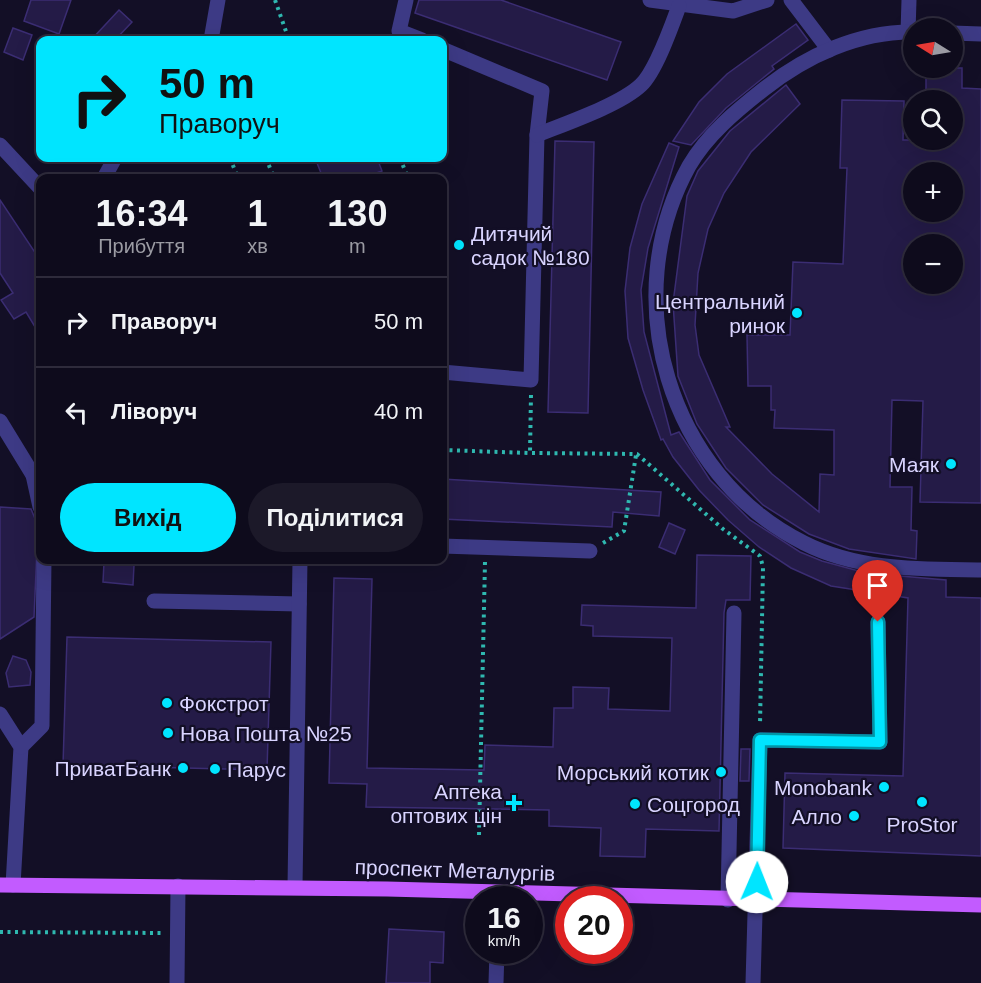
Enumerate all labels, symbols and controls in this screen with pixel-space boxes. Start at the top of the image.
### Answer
north arrow [903,18,963,78]
map controls [903,18,963,294]
icon: right [60,60,138,138]
text: 50 m [159,60,255,107]
button: search [903,90,963,150]
text: Праворуч [159,109,280,139]
button: + [903,162,963,222]
text: 16:34 [96,193,188,234]
text: 1 [247,193,268,234]
text: 130 [327,193,387,234]
place label: Дитячий садок №180 [471,222,590,269]
button: − [903,234,963,294]
text: Прибуття [98,235,185,257]
text: хв [247,235,268,257]
text: m [349,235,366,257]
marker: Дитячий садок №180 [452,238,466,252]
place label: Центральний ринок [655,290,786,337]
icon: right [60,306,93,339]
marker: Центральний ринок [790,306,804,320]
text: Праворуч [111,309,217,334]
text: 50 m [374,309,423,334]
icon: left [60,396,93,429]
text: Ліворуч [111,399,197,424]
text: 40 m [374,399,423,424]
place label: Маяк [889,453,940,476]
marker: Маяк [944,457,958,471]
button: Вихід [60,483,236,552]
button: Поділитися [248,483,423,552]
pin [852,560,903,622]
icon: arrive [861,569,894,602]
place label: Фокстрот [179,692,269,715]
marker: Фокстрот [160,696,174,710]
place label: Нова Пошта №25 [180,722,352,745]
marker: Нова Пошта №25 [161,726,175,740]
place label: ПриватБанк [54,757,172,780]
place label: Парус [227,758,286,781]
marker: ПриватБанк [176,761,190,775]
place label: Морський котик [557,761,710,784]
marker: Парус [208,762,222,776]
marker: Морський котик [714,765,728,779]
place label: Monobank [774,776,872,799]
place label: Аптека оптових цін [390,780,502,827]
marker: Monobank [877,780,891,794]
place label: Соцгород [647,793,740,816]
marker: ProStor [915,795,929,809]
marker: Аптека оптових цін [507,796,521,810]
marker: Соцгород [628,797,642,811]
place label: Алло [792,805,842,828]
marker: Алло [847,809,861,823]
place label: ProStor [886,813,958,836]
position arrow [725,850,789,914]
street label: проспект Металургів [354,855,556,885]
speed limit sign: 20 [555,886,633,964]
text: 16 [487,901,521,934]
text: km/h [488,932,520,949]

